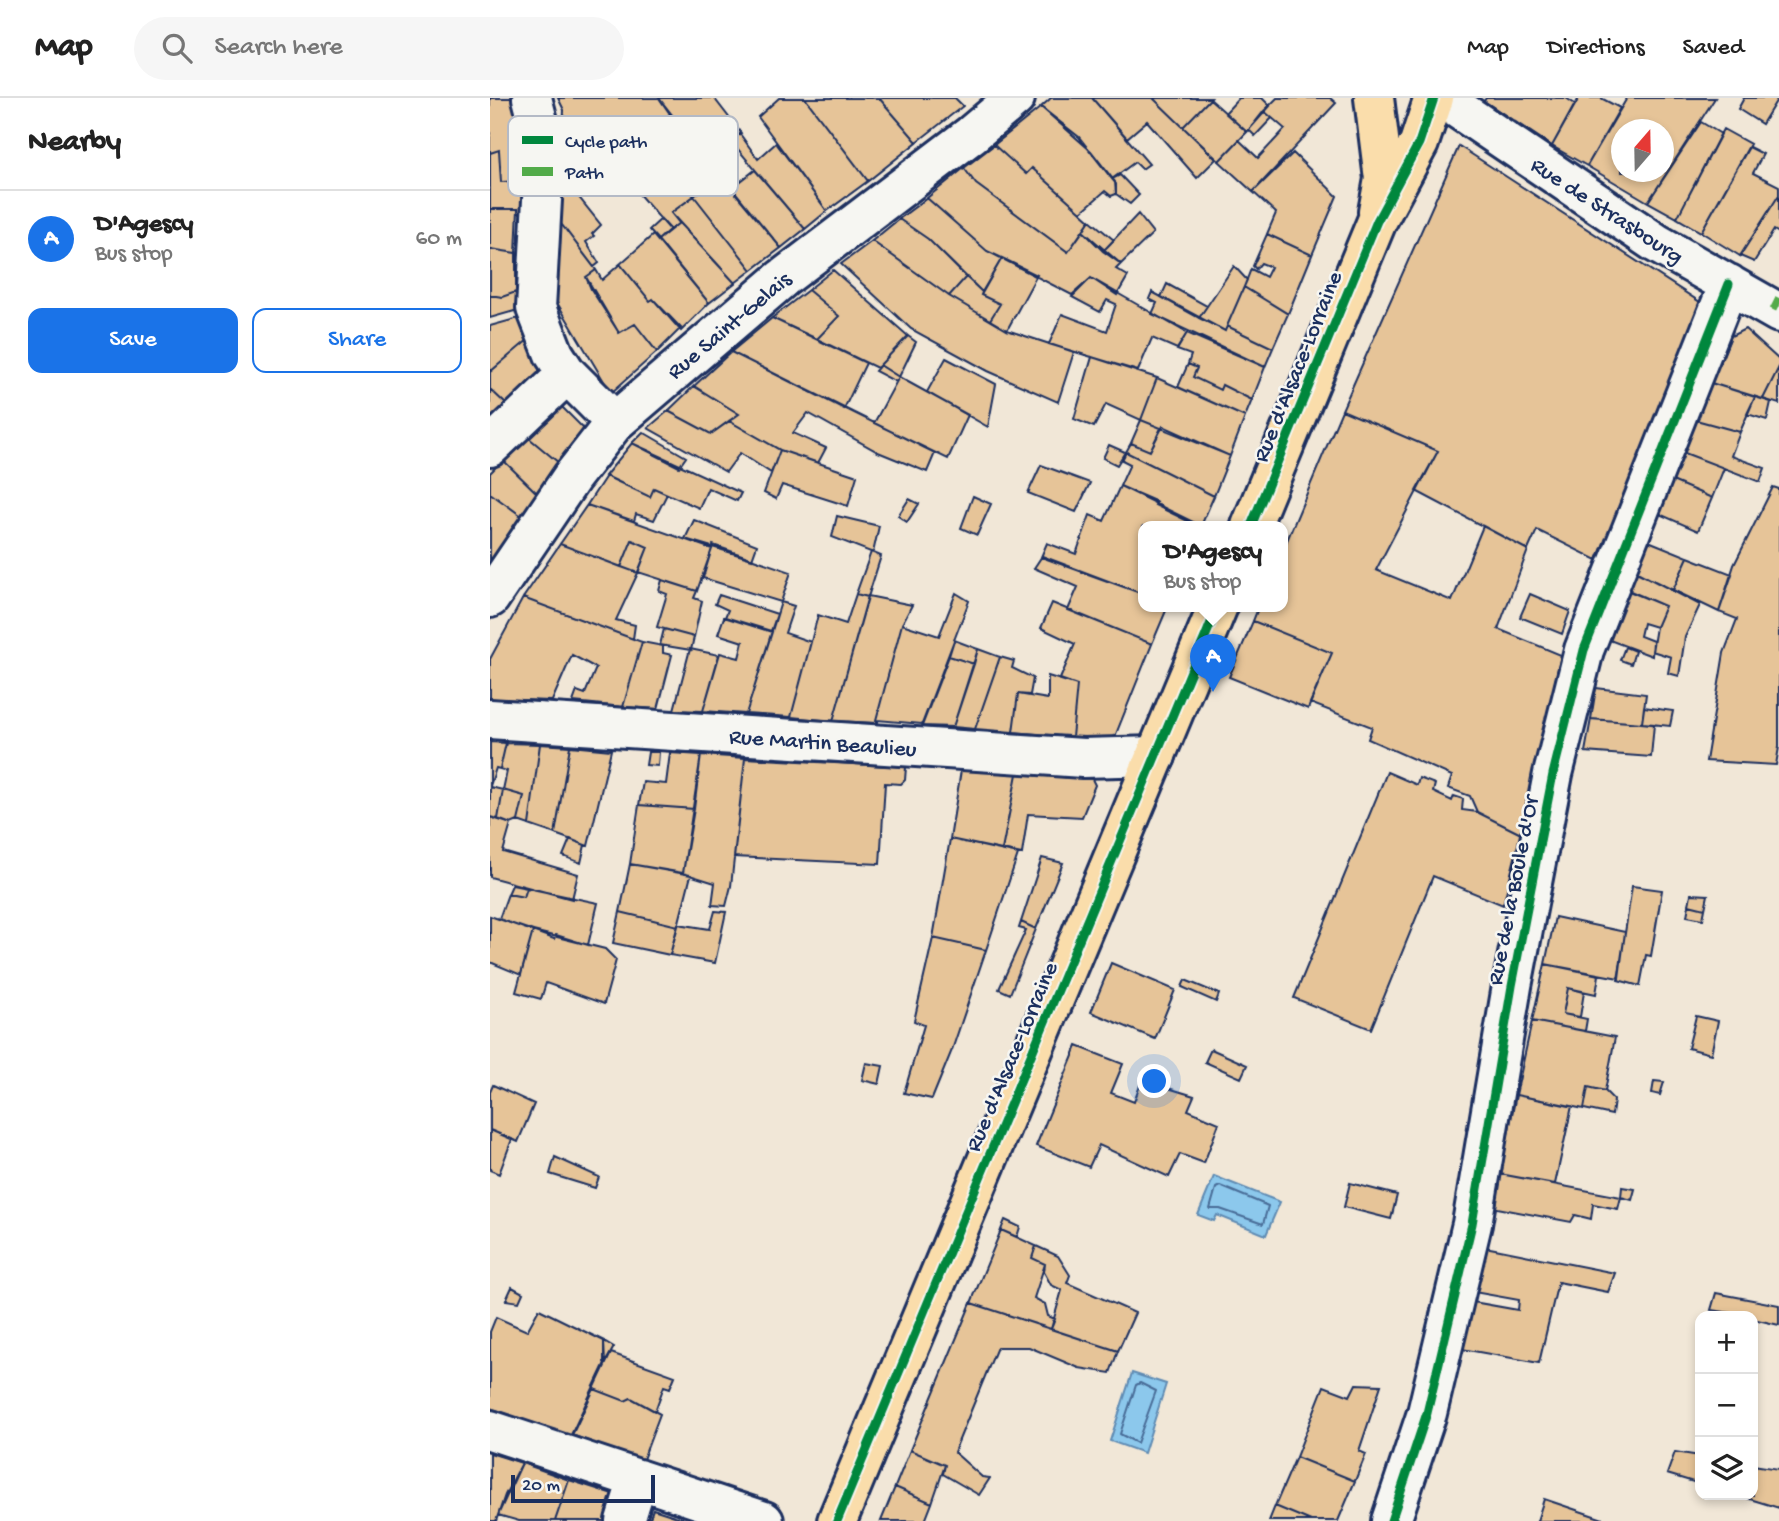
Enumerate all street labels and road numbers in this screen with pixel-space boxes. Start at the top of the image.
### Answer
street label: Rue de Strasbourg [1525,153,1687,271]
street label: Rue Saint-Gelais [663,267,798,386]
street label: Rue d'Alsace-Lorraine [1249,267,1350,467]
street label: Rue Martin Beaulieu [728,724,918,765]
street label: Rue de la Boule d'Or [1483,792,1546,988]
street label: Rue d'Alsace-Lorraine [961,957,1066,1156]

